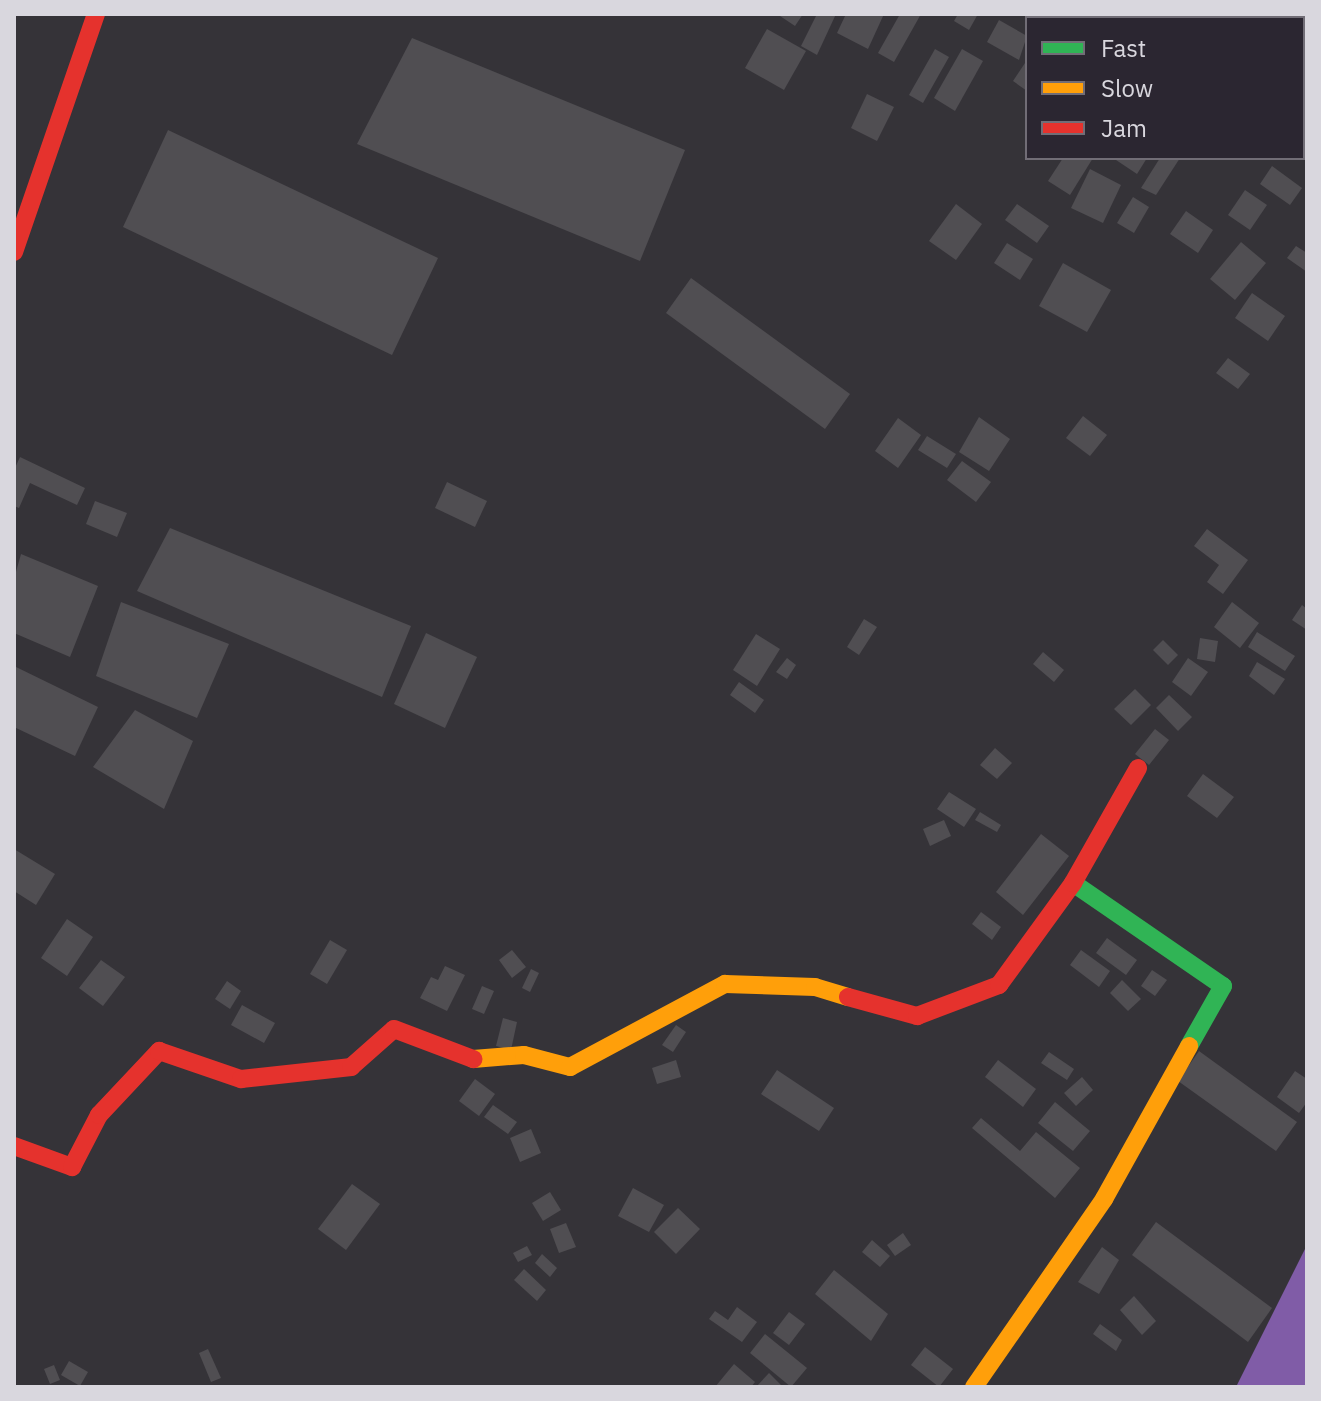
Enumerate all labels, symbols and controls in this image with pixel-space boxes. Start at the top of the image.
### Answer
legend [1025,16,1305,160]
text: Fast [1101,32,1146,64]
text: Slow [1101,72,1153,104]
text: Jam [1101,112,1147,144]

